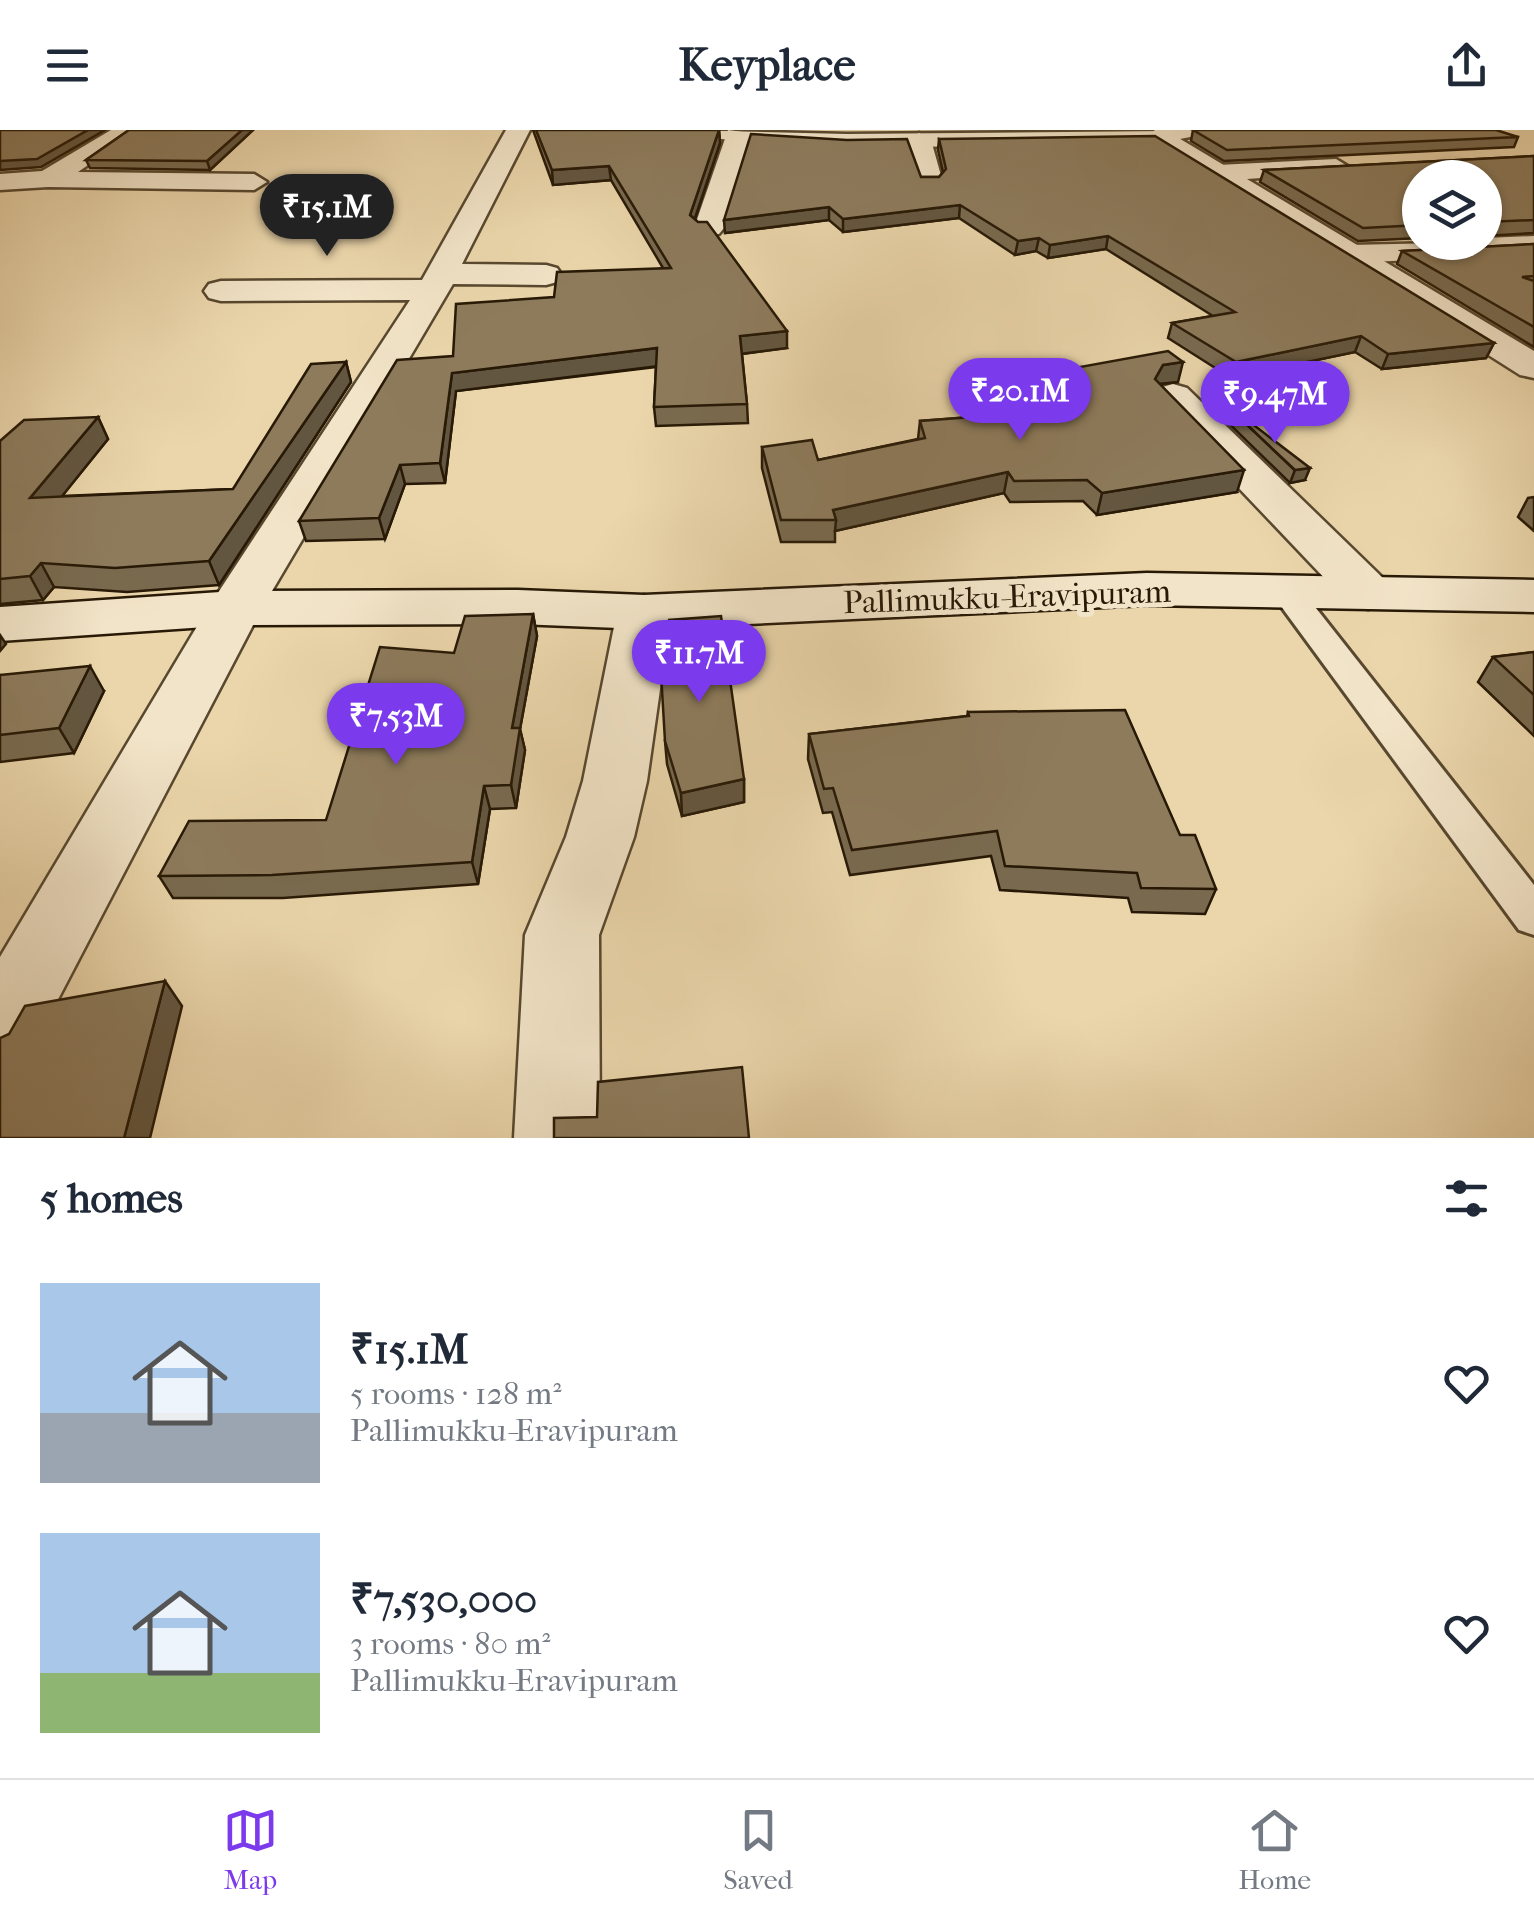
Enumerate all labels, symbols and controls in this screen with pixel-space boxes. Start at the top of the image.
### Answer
icon: menu [40,38,95,93]
icon: share [1439,38,1494,93]
text: Keyplace [679,39,855,92]
map controls [1402,160,1502,260]
button: layers [1402,160,1502,260]
pin: ₹15.1M [246,174,408,259]
text: ₹15.1M [282,188,372,225]
pin: ₹20.1M [939,358,1101,443]
pin: ₹9.47M [1194,361,1356,446]
text: ₹20.1M [970,372,1070,409]
text: ₹9.47M [1223,375,1327,412]
street label: Pallimukku-Eravipuram [842,573,1172,621]
pin: ₹11.7M [618,620,780,705]
text: ₹11.7M [654,634,744,671]
pin: ₹7.53M [315,683,477,768]
text: ₹7.53M [349,697,443,734]
icon: filters [1439,1171,1494,1226]
text: 5 homes [40,1174,183,1223]
icon: home [120,1323,240,1443]
text: ₹15.1M [350,1325,469,1374]
icon: heart [1439,1356,1494,1411]
text: 5 rooms · 128 m² [350,1375,561,1412]
text: Pallimukku-Eravipuram [350,1412,678,1449]
icon: home [120,1573,240,1693]
text: ₹7,530,000 [350,1575,537,1624]
icon: heart [1439,1606,1494,1661]
text: 3 rooms · 80 m² [350,1625,551,1662]
text: Pallimukku-Eravipuram [350,1662,678,1699]
tab: Map [223,1803,278,1896]
tab: Saved [723,1803,793,1896]
tab: Home [1238,1803,1311,1896]

